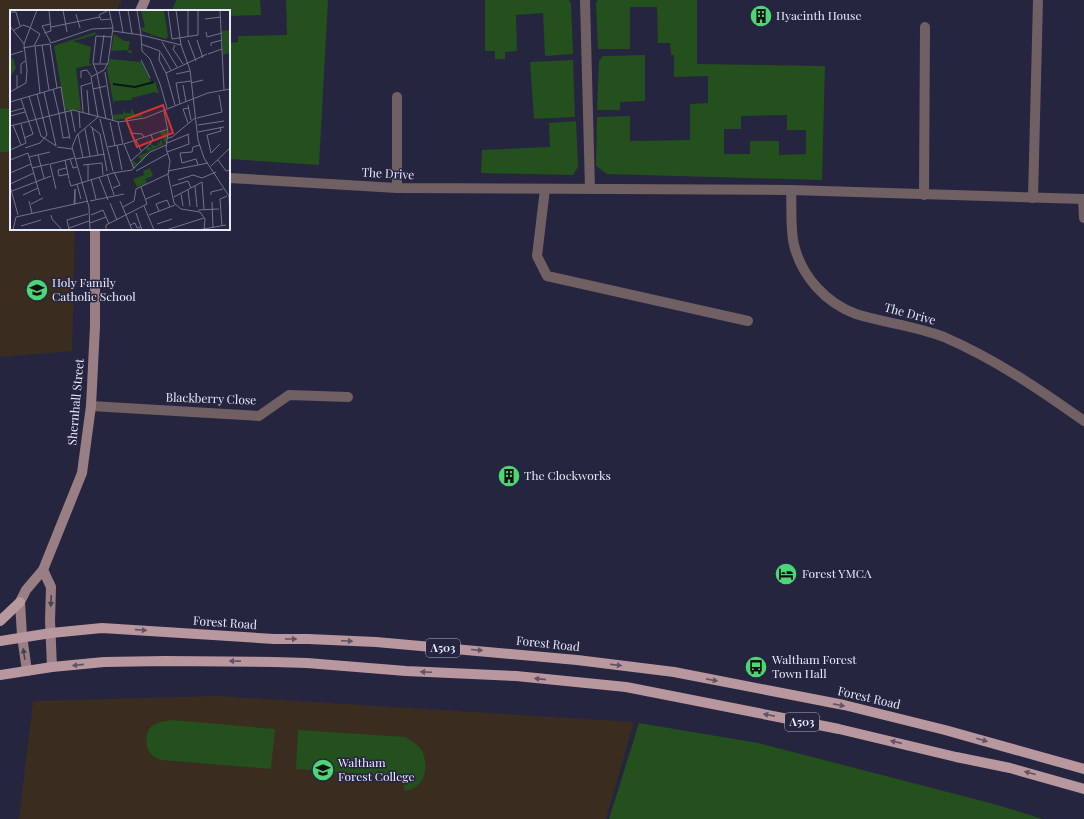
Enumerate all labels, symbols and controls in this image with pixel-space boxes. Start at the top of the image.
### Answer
building icon: Hyacinth House [748,3,774,29]
place label: Hyacinth House [776,7,862,23]
inset map [10,10,230,230]
street label: The Drive [361,164,415,182]
place label: Holy Family Catholic School [52,274,136,304]
school or university icon: Holy Family Catholic School [24,277,50,303]
street label: The Drive [883,298,938,328]
street label: Shernhall Street [63,357,87,446]
street label: Blackberry Close [165,388,257,408]
building icon: The Clockworks [496,463,522,489]
place label: The Clockworks [524,467,611,483]
hotel icon: Forest YMCA [773,561,799,587]
place label: Forest YMCA [802,565,872,581]
one-way arrow [47,595,54,607]
street label: Forest Road [193,612,258,632]
one-way arrow [135,627,147,634]
street label: Forest Road [515,632,581,654]
one-way arrow [285,636,298,642]
one-way arrow [341,637,353,644]
road number: A503 [426,639,460,657]
one-way arrow [21,647,27,660]
one-way arrow [471,647,483,654]
place label: Waltham Forest Town Hall [771,651,857,681]
bus stop icon: Waltham Forest Town Hall [743,654,769,680]
one-way arrow [229,658,241,665]
one-way arrow [610,661,622,668]
one-way arrow [72,662,84,668]
one-way arrow [420,668,432,675]
one-way arrow [534,676,546,682]
one-way arrow [706,677,718,683]
street label: Forest Road [836,682,902,712]
one-way arrow [833,702,846,708]
one-way arrow [763,712,775,718]
road number: A503 [785,713,819,731]
one-way arrow [976,737,988,743]
one-way arrow [890,739,903,745]
place label: Waltham Forest College [337,754,415,784]
school or university icon: Waltham Forest College [310,757,336,783]
one-way arrow [1024,770,1036,776]

